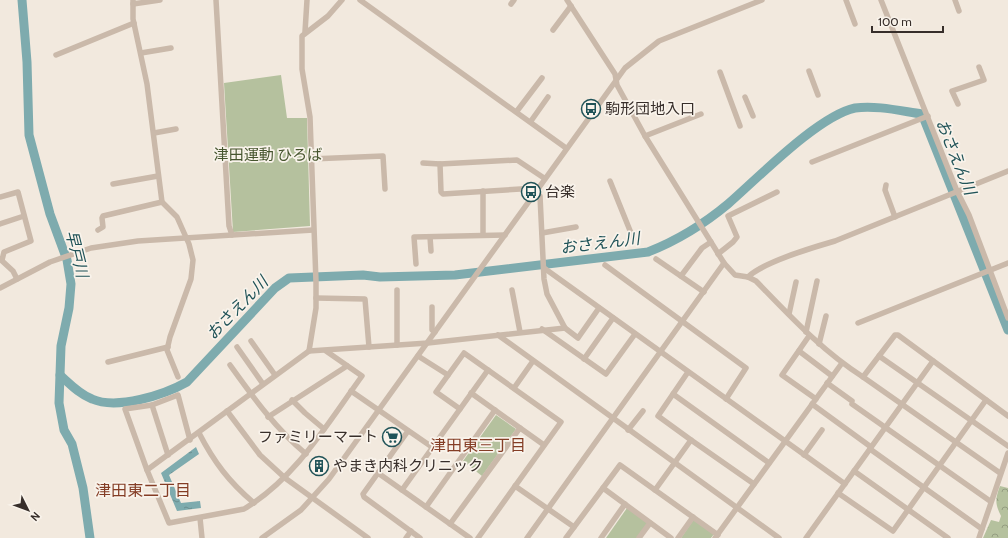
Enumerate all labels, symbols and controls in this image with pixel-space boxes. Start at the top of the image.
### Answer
scale bar [872,8,943,34]
text: 100 m [878,14,912,29]
bus stop icon: 駒形団地入口 [580,98,602,120]
place label: 駒形団地入口 [605,100,695,118]
water label: おさえん川 [932,116,981,199]
park label: 津田運動 ひろば [214,146,322,164]
bus stop icon: 台楽 [520,181,542,203]
place label: 台楽 [545,183,575,201]
water label: 早戸川 [62,228,93,282]
water label: おさえん川 [559,228,643,257]
water label: おさえん川 [202,271,273,343]
supermarket icon: ファミリーマート [381,426,403,448]
place label: ファミリーマート [258,428,378,446]
district label: 津田東三丁目 [430,436,526,455]
building icon: やまき内科クリニック [308,455,330,477]
place label: やまき内科クリニック [333,457,483,475]
district label: 津田東二丁目 [95,481,191,500]
north arrow [8,490,48,530]
text: N [28,509,43,524]

